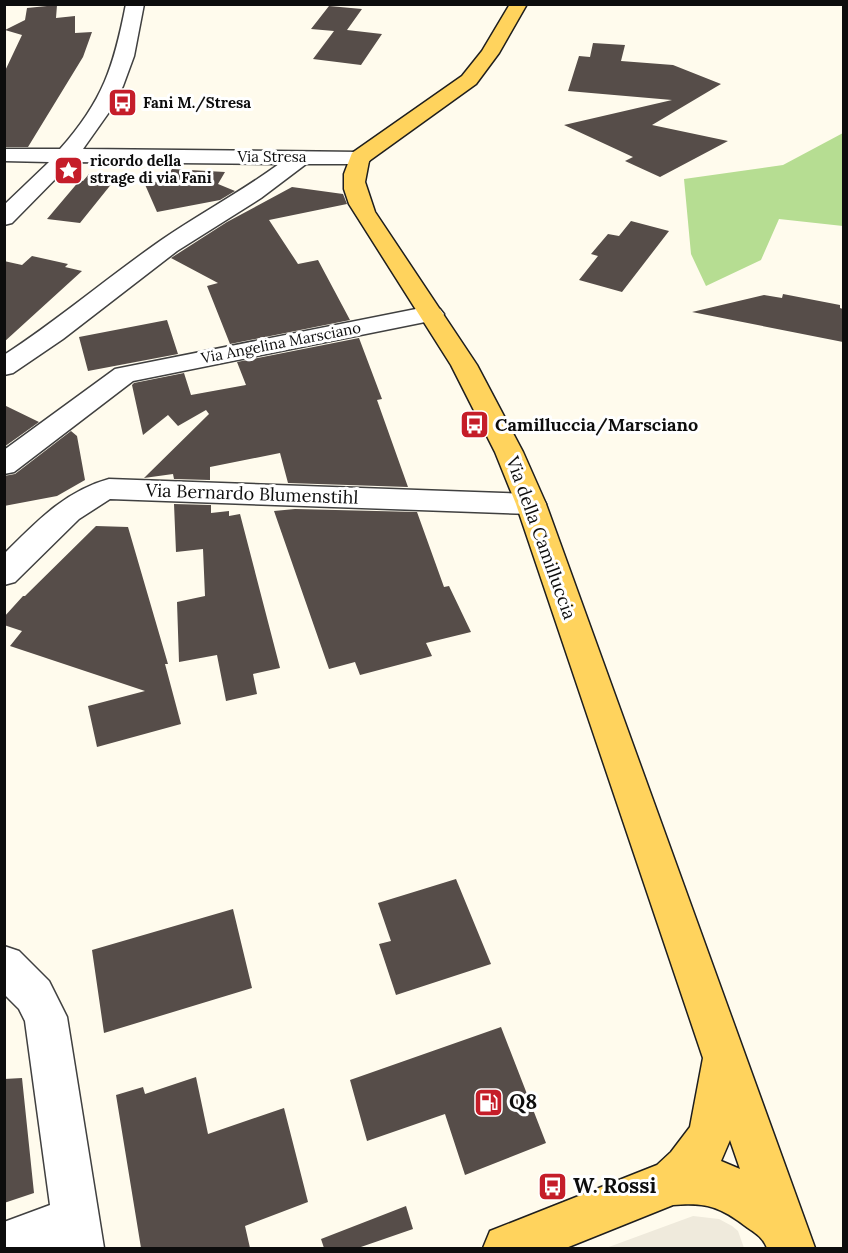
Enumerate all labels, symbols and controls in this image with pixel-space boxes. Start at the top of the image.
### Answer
bus stop icon: Fani M./Stresa [106,87,138,119]
place label: Fani M./Stresa [143,93,251,113]
street label: Via Stresa [237,147,307,166]
place label: ricordo della strage di via Fani [90,151,212,187]
place icon: ricordo della strage di via Fani [53,154,85,186]
street label: Via Angelina Marsciano [199,318,363,367]
bus stop icon: Camilluccia/Marsciano [458,409,490,441]
place label: Camilluccia/Marsciano [495,413,698,436]
street label: Via della Camilluccia [501,452,582,623]
street label: Via Bernardo Blumenstihl [144,478,359,509]
fuel station icon: Q8 [472,1086,504,1118]
place label: Q8 [509,1088,537,1115]
bus stop icon: W. Rossi [536,1170,568,1202]
place label: W. Rossi [573,1172,656,1199]

